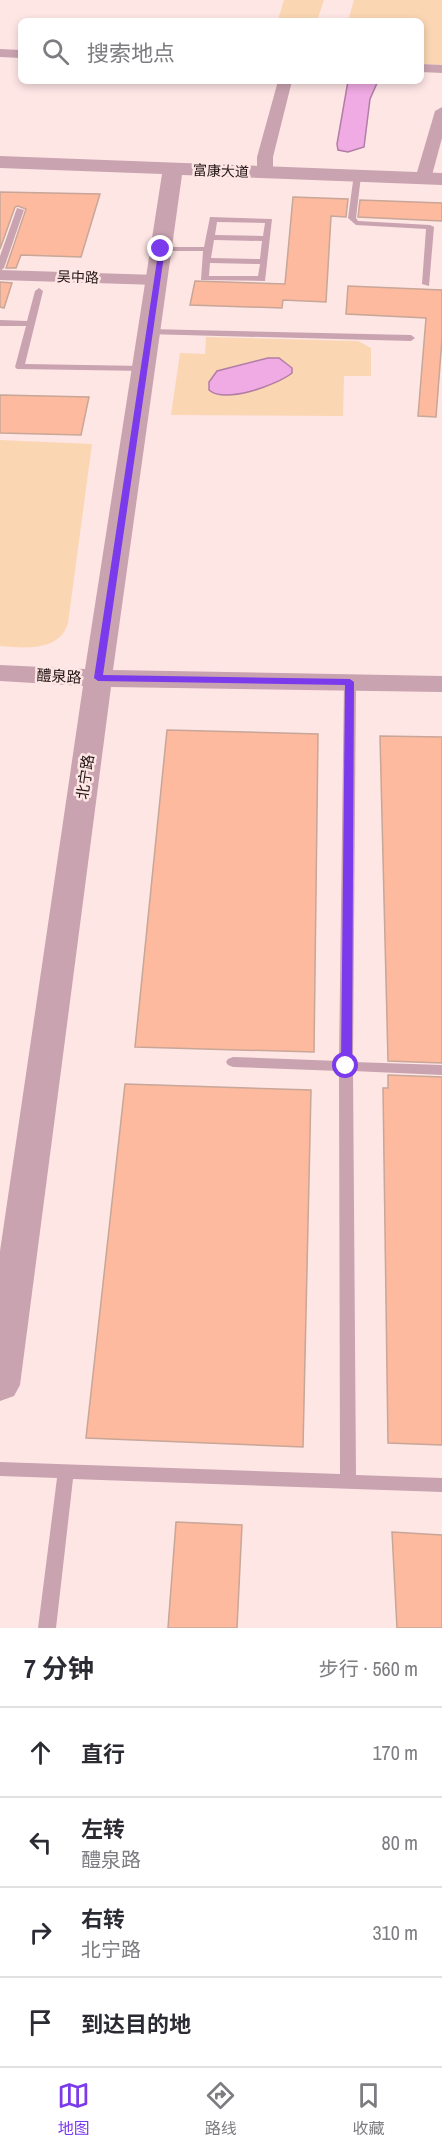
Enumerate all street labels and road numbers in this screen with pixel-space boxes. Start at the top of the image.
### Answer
street label: 富康大道 [193,161,249,181]
street label: 吴中路 [57,267,99,287]
street label: 醴泉路 [36,664,82,688]
street label: 北宁路 [71,753,99,801]

